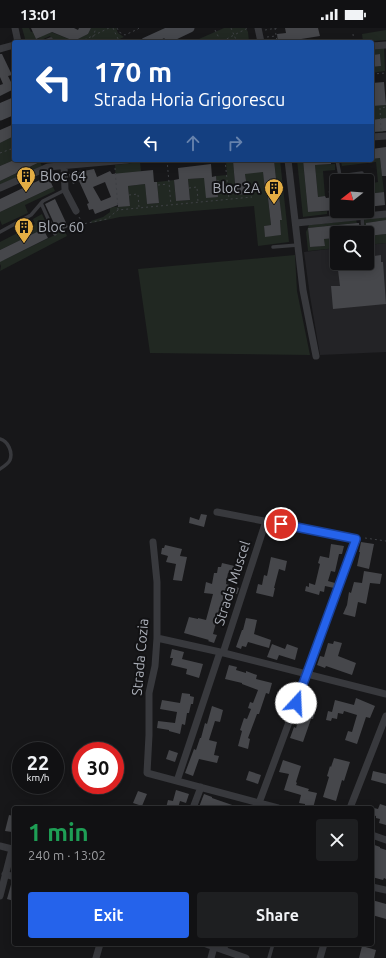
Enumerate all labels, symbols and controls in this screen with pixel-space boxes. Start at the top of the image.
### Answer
text: 13:01 [20,6,58,23]
icon: left [28,56,80,108]
text: 170 m [94,56,172,87]
text: Strada Horia Grigorescu [94,89,285,109]
icon: left [140,132,162,154]
icon: ahead [182,132,204,154]
icon: right [224,132,246,154]
building icon: Bloc 64 [15,165,37,193]
place label: Bloc 64 [40,168,86,184]
north arrow [330,174,374,218]
map controls [330,174,374,270]
building icon: Bloc 2A [263,177,285,205]
place label: Bloc 2A [213,180,260,196]
building icon: Bloc 60 [13,216,35,244]
place label: Bloc 60 [38,219,84,235]
button: search [330,226,374,270]
pin [264,507,298,541]
icon: arrive [270,513,292,535]
street label: Strada Muscel [211,538,253,627]
street label: Strada Cozia [129,618,151,696]
position arrow [275,682,317,724]
speed limit sign: 30 [72,742,124,794]
text: 22 [27,751,49,774]
text: km/h [26,772,50,783]
text: 1 min [28,819,89,846]
button: close [316,819,358,861]
text: 240 m · 13:02 [28,848,106,862]
button: Exit [28,892,189,938]
button: Share [197,892,358,938]

